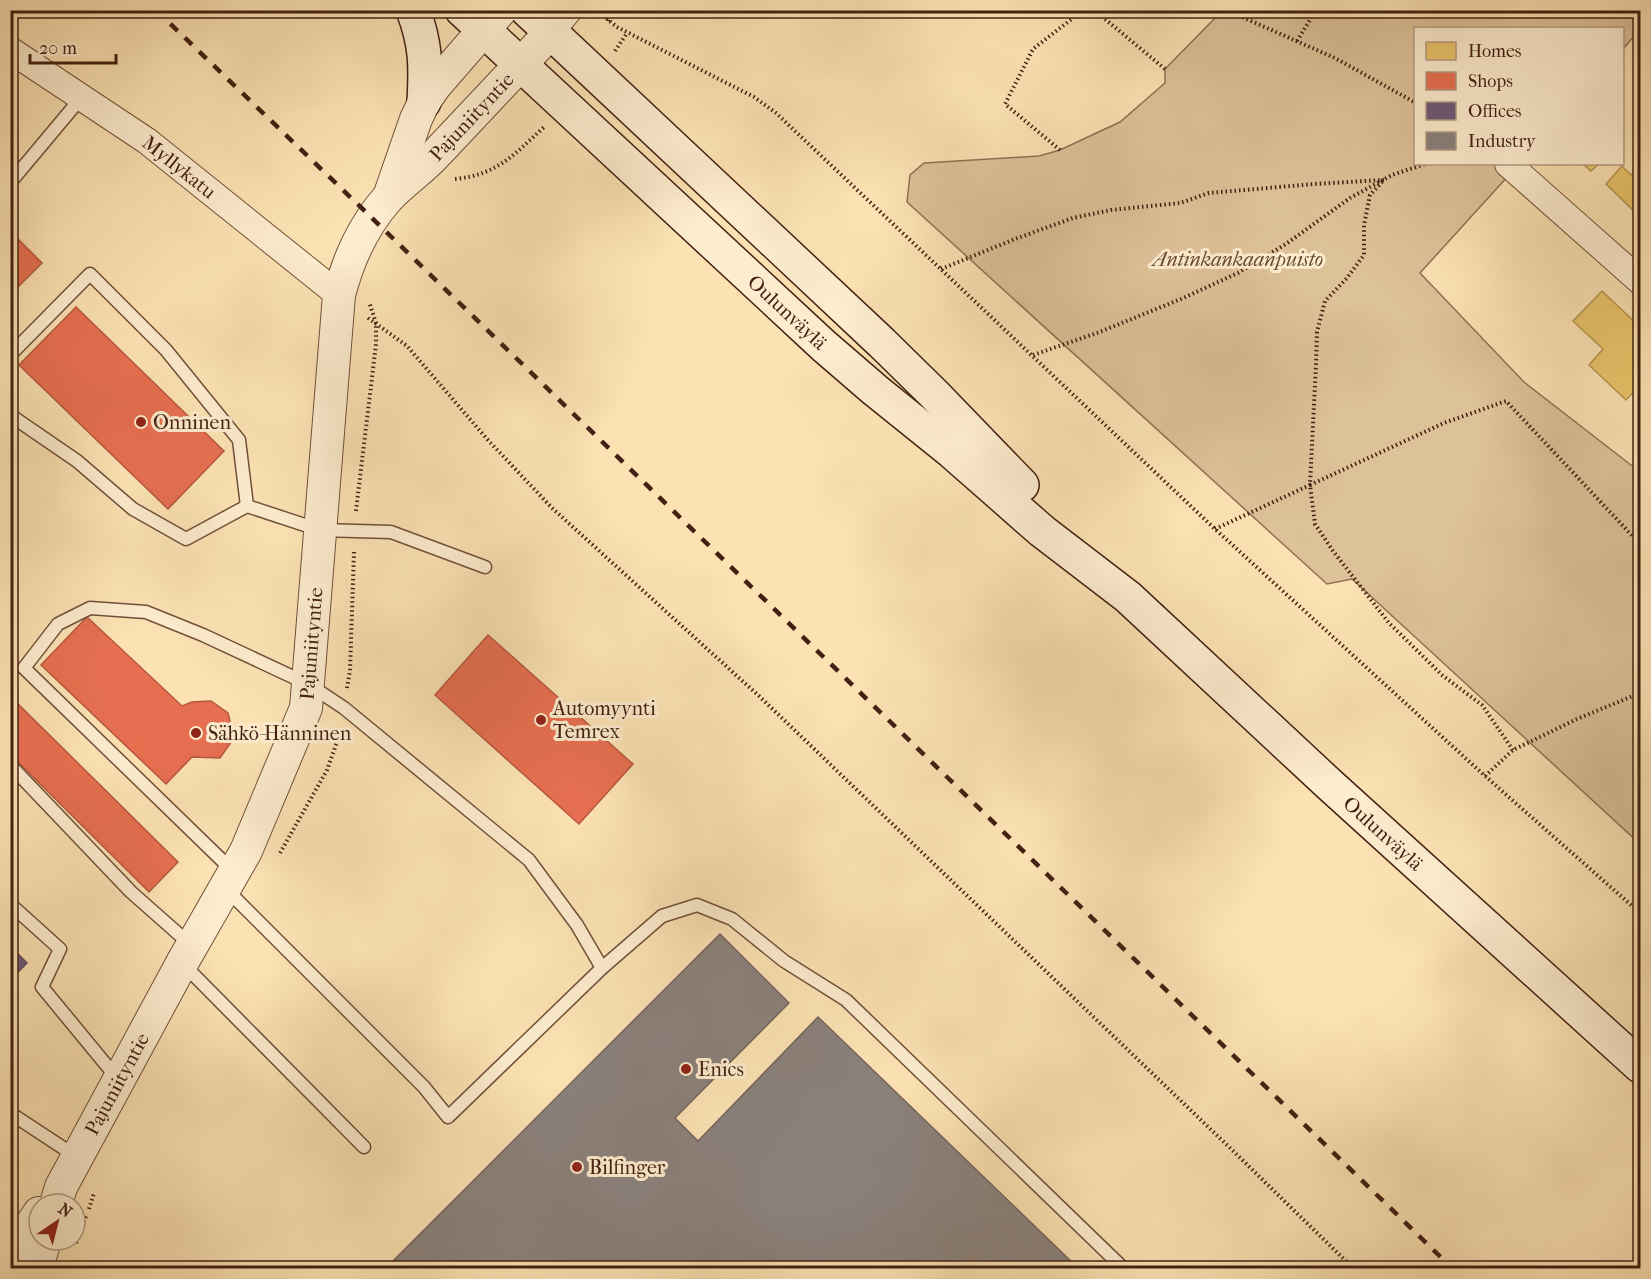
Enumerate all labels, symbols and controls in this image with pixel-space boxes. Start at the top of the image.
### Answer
scale bar [30,27,116,65]
legend [1414,27,1624,165]
text: 20 m [39,38,77,59]
text: Homes [1468,41,1522,62]
street label: Pajuniityntie [425,68,519,166]
text: Shops [1468,71,1513,92]
text: Offices [1468,101,1522,122]
street label: Myllykatu [138,131,221,204]
text: Industry [1468,131,1537,152]
park label: Antinkankaanpuisto [1150,248,1323,271]
street label: Oulunväylä [743,270,832,355]
place label: Onninen [153,411,231,434]
marker: Onninen [134,415,148,429]
street label: Pajuniityntie [296,586,328,701]
place label: Automyynti Temrex [552,697,656,743]
marker: Automyynti Temrex [534,713,548,727]
place label: Sähkö-Hänninen [208,722,352,745]
marker: Sähkö-Hänninen [189,726,203,740]
street label: Oulunväylä [1338,792,1428,876]
street label: Pajuniityntie [80,1029,154,1139]
place label: Enics [698,1058,744,1081]
marker: Enics [679,1062,693,1076]
place label: Bilfinger [589,1156,666,1179]
marker: Bilfinger [570,1160,584,1174]
north arrow [27,1192,87,1252]
text: N [55,1199,76,1222]

